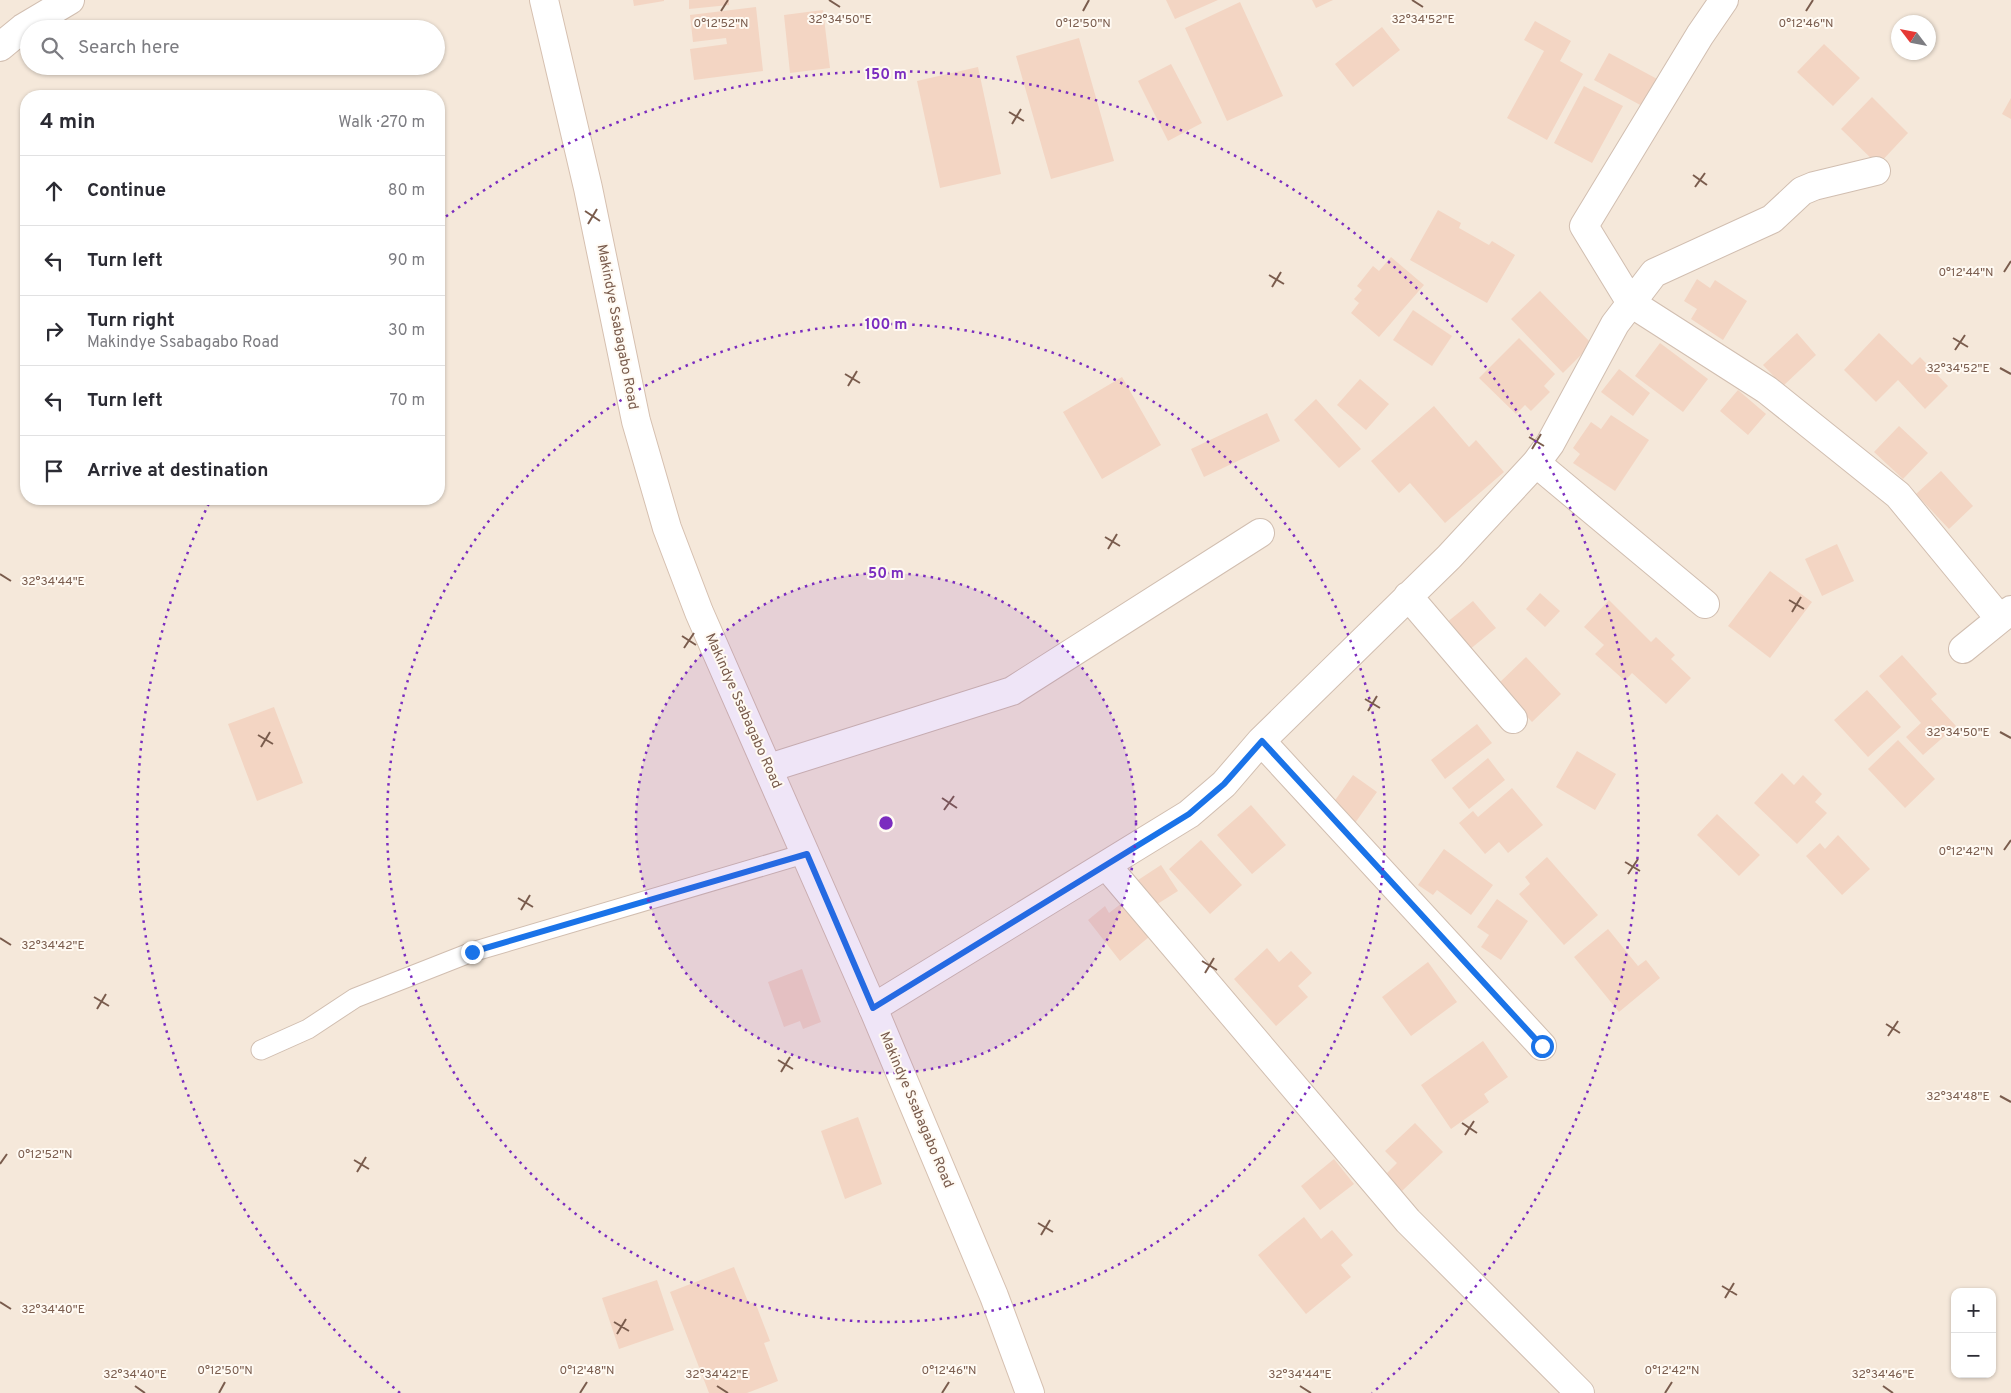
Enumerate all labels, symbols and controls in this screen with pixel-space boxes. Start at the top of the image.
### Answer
text: 32°34'50"E [808,12,872,28]
text: 32°34'52"E [1391,12,1455,28]
north arrow [1891,15,1936,60]
text: 0°12'52"N [693,16,749,32]
text: 0°12'50"N [1055,16,1111,32]
text: 0°12'46"N [1779,16,1833,32]
search box [20,20,445,75]
icon: search [38,34,66,62]
text: Search here [78,36,180,60]
text: 150 m [865,66,907,85]
text: 4 min [40,109,96,136]
text: Walk · 270 m [338,113,425,133]
icon: ahead [40,177,68,205]
text: Continue [87,179,166,203]
text: 80 m [388,181,425,201]
street label: Makindye Ssabagabo Road [593,243,641,411]
icon: left [40,247,68,275]
text: Turn left [87,249,163,273]
text: 90 m [388,251,425,271]
text: 0°12'44"N [1938,265,1994,281]
text: Turn right [87,309,175,333]
text: 100 m [865,316,907,335]
icon: right [40,317,68,345]
text: 30 m [388,321,425,341]
text: Makindye Ssabagabo Road [87,333,279,353]
text: 32°34'52"E [1926,361,1990,377]
icon: left [40,387,68,415]
text: Turn left [87,389,163,413]
text: 70 m [390,391,425,411]
icon: arrive [40,457,68,485]
text: Arrive at destination [87,459,268,483]
text: 50 m [868,565,904,584]
text: 32°34'44"E [21,574,85,590]
street label: Makindye Ssabagabo Road [701,631,785,791]
text: 32°34'50"E [1926,725,1990,741]
centre of rings [877,814,895,832]
text: 0°12'42"N [1938,844,1994,860]
text: 32°34'42"E [21,938,85,954]
route end [461,941,484,964]
street label: Makindye Ssabagabo Road [875,1029,957,1191]
route start [1531,1035,1554,1058]
text: 32°34'48"E [1926,1089,1990,1105]
text: 0°12'52"N [17,1147,73,1163]
map controls [1951,1288,1996,1378]
button: + [1951,1288,1996,1333]
text: 32°34'40"E [21,1302,85,1318]
button: − [1951,1333,1996,1378]
text: 0°12'50"N [197,1363,253,1379]
text: 0°12'48"N [559,1363,615,1379]
text: 0°12'46"N [922,1363,976,1379]
text: 0°12'42"N [1644,1363,1700,1379]
text: 32°34'40"E [103,1367,167,1383]
text: 32°34'42"E [685,1367,749,1383]
text: 32°34'44"E [1268,1367,1332,1383]
text: 32°34'46"E [1851,1367,1915,1383]

